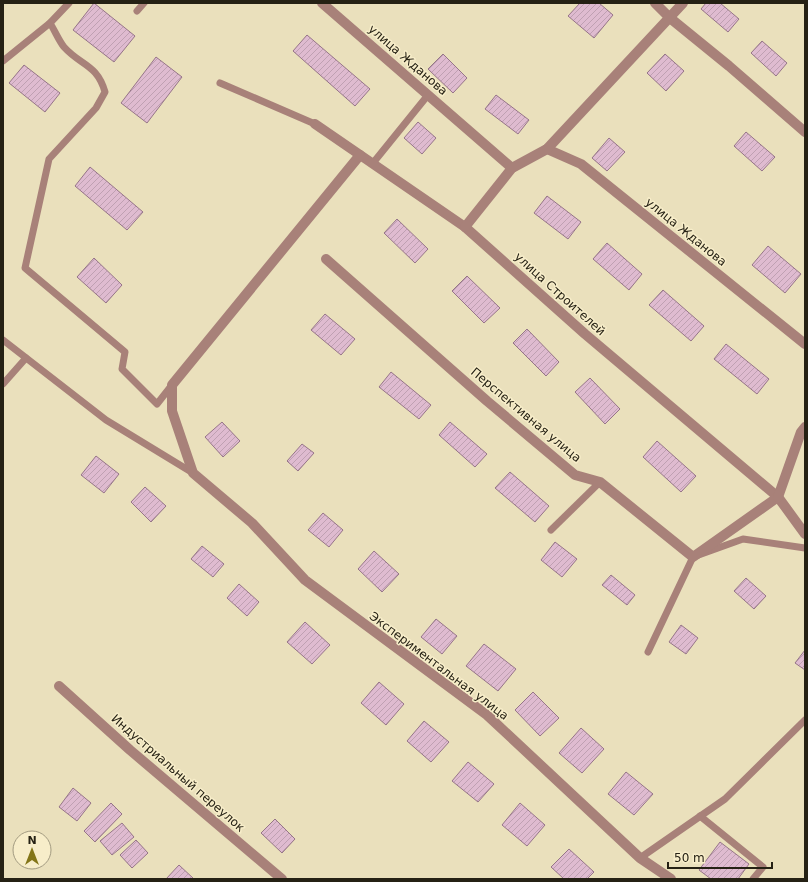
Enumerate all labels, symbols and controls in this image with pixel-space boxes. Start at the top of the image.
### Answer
street label: улица Жданова [366,22,450,98]
street label: улица Жданова [643,195,729,269]
street label: улица Строителей [512,250,608,338]
street label: Перспективная улица [468,365,584,465]
street label: Экспериментальная улица [367,609,511,723]
street label: Индустриальный переулок [109,711,247,835]
north arrow [12,830,52,870]
text: N [27,834,37,847]
scale bar [668,844,772,870]
text: 50 m [674,851,705,865]

